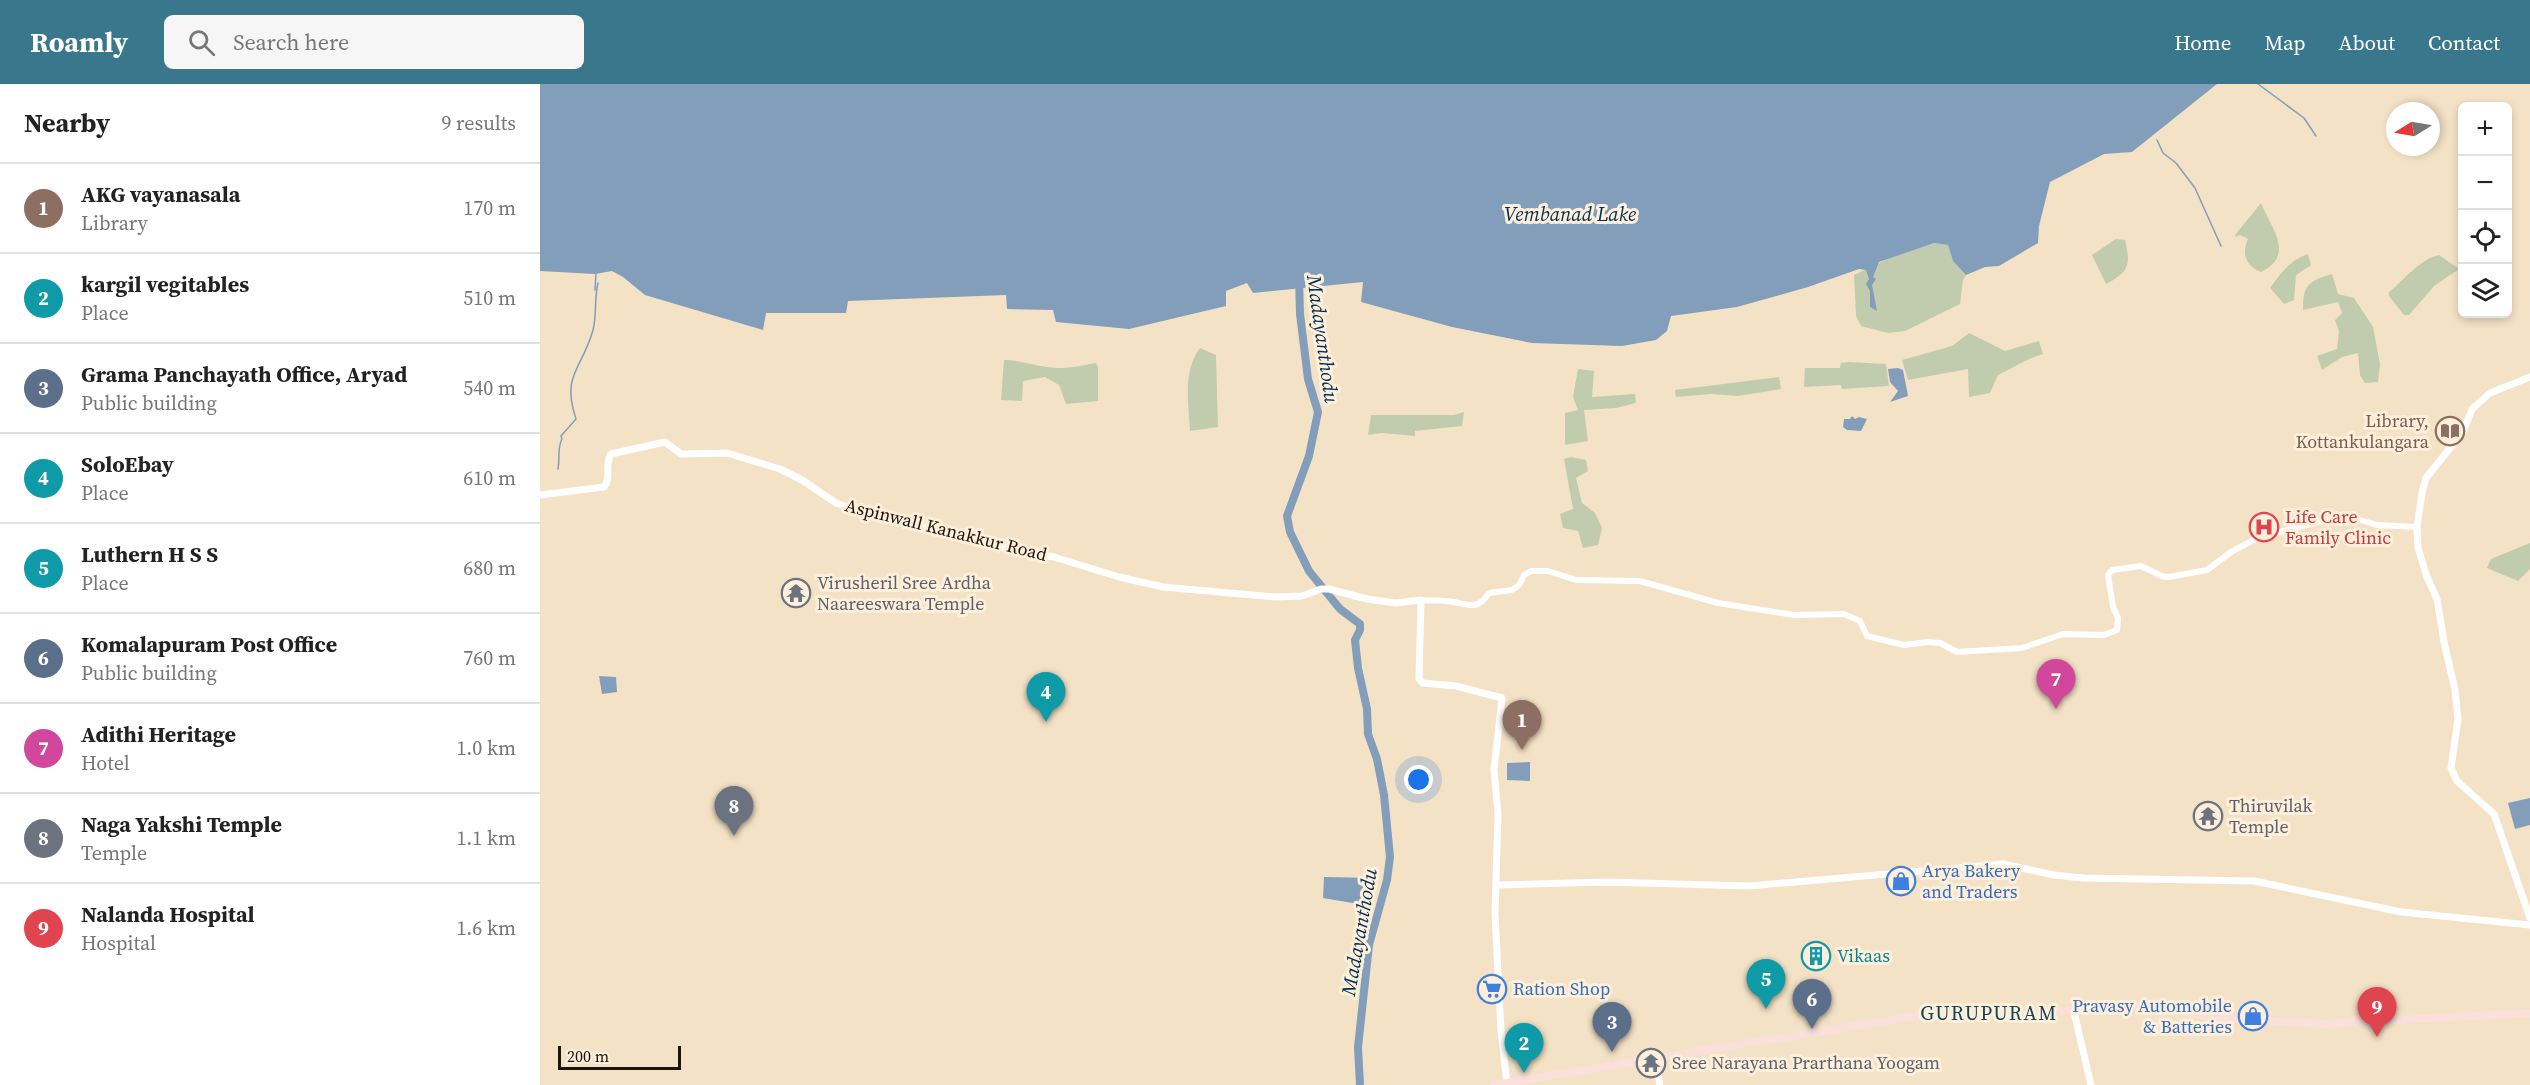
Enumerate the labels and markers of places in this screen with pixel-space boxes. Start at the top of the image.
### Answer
place label: Library, Kottankulangara [2296,408,2430,454]
library icon: Library, Kottankulangara [2434,415,2466,447]
place label: Life Care Family Clinic [2285,504,2391,550]
hospital icon: Life Care Family Clinic [2248,511,2280,543]
place label: Virusheril Sree Ardha Naareeswara Temple [817,570,992,616]
temple icon: Virusheril Sree Ardha Naareeswara Temple [780,577,812,609]
pin: 7 [2036,660,2076,709]
pin: 4 [1026,672,1066,722]
pin: 1 [1502,700,1542,750]
pin: 8 [714,786,754,836]
place label: Thiruvilak Temple [2229,793,2313,839]
temple icon: Thiruvilak Temple [2192,800,2224,832]
place label: Arya Bakery and Traders [1922,858,2021,904]
shop icon: Arya Bakery and Traders [1885,865,1917,897]
building icon: Vikaas [1800,940,1832,972]
place label: Vikaas [1837,943,1890,968]
pin: 5 [1746,960,1786,1009]
supermarket icon: Ration Shop [1476,973,1508,1005]
place label: Ration Shop [1513,976,1610,1001]
pin: 6 [1792,980,1832,1029]
pin: 9 [2358,988,2396,1037]
place label: Pravasy Automobile & Batteries [2072,993,2232,1039]
shop icon: Pravasy Automobile & Batteries [2237,1000,2269,1032]
pin: 3 [1592,1002,1632,1052]
pin: 2 [1504,1024,1544,1073]
temple icon: Sree Narayana Prarthana Yoogam [1635,1047,1667,1079]
place label: Sree Narayana Prarthana Yoogam [1672,1050,1940,1075]

